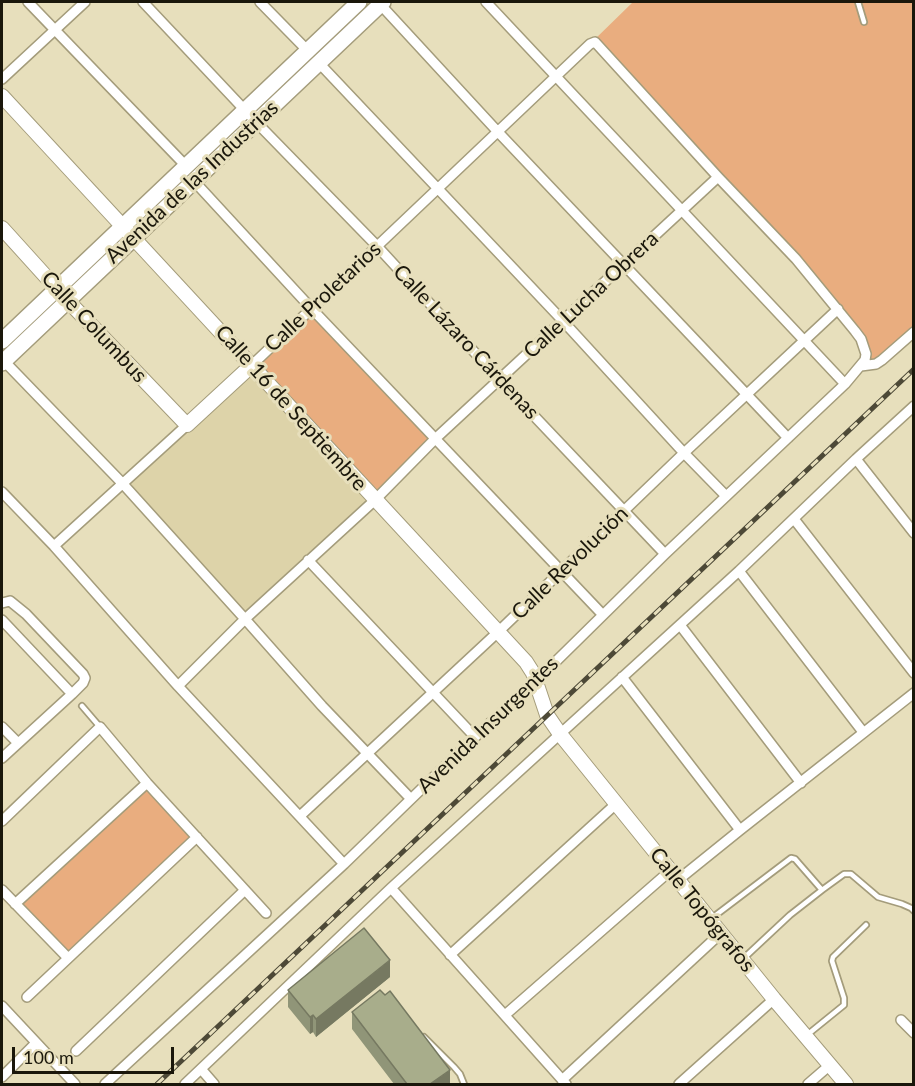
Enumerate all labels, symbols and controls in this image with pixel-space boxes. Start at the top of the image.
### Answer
street label: Avenida de las Industrias [100,95,284,269]
street label: Calle Lucha Obrera [518,226,664,364]
street label: Calle Proletarios [260,237,386,357]
street label: Calle Lázaro Cárdenas [388,259,544,425]
street label: Calle Columbus [36,266,152,388]
street label: Calle 16 de Septiembre [210,320,372,496]
street label: Calle Revolución [507,501,633,625]
street label: Avenida Insurgentes [412,651,564,799]
street label: Calle Topógrafos [644,843,760,977]
scale bar [15,1035,177,1073]
text: 100 m [23,1046,74,1068]

